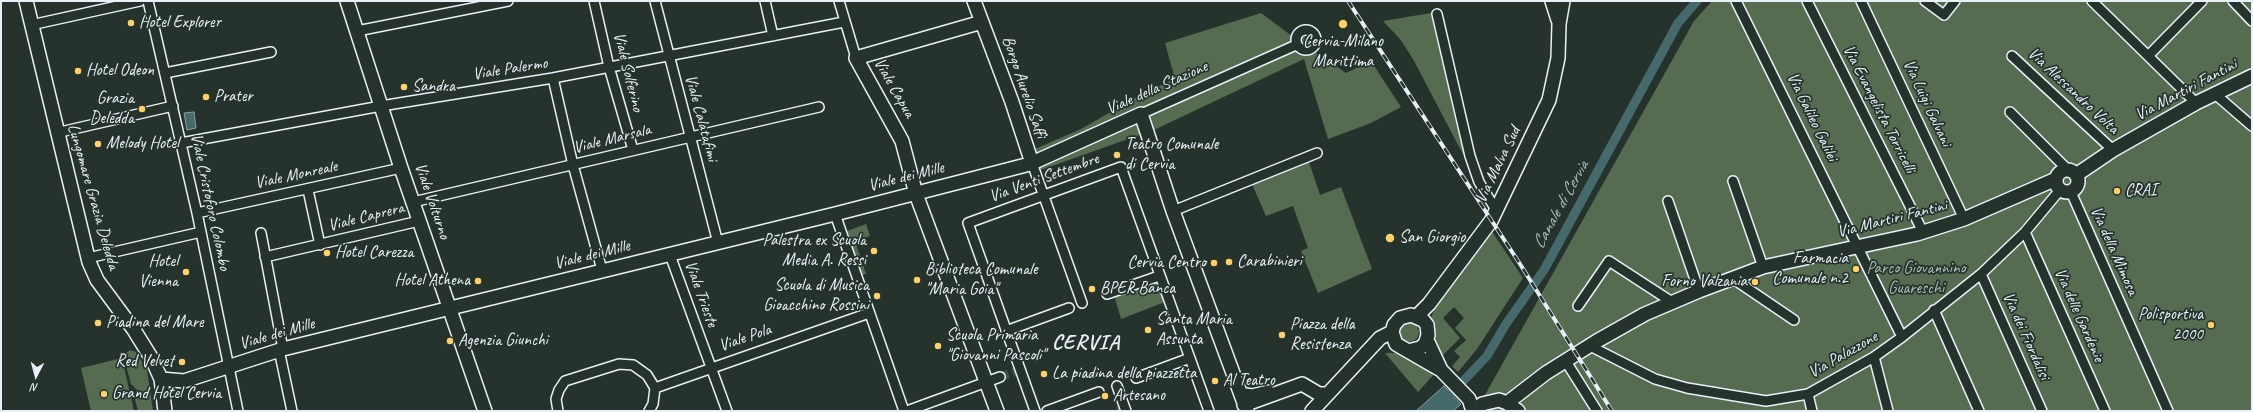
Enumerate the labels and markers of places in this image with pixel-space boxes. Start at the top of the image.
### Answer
place label: Hotel Explorer [139,13,221,33]
marker: Hotel Explorer [126,18,136,28]
marker: Cervia-Milano Marittima [1337,18,1349,30]
place label: Cervia-Milano Marittima [1303,32,1383,72]
place label: Hotel Odeon [86,61,154,81]
marker: Hotel Odeon [73,66,83,76]
place label: Sandra [412,77,455,97]
marker: Sandra [399,82,409,92]
place label: Prater [214,87,253,107]
place label: Grazia Deledda [90,89,134,129]
marker: Prater [201,92,211,102]
marker: Grazia Deledda [137,104,147,114]
place label: Melody Hotel [106,134,179,154]
place label: Teatro Comunale di Cervia [1125,135,1218,175]
marker: Melody Hotel [93,139,103,149]
marker: Teatro Comunale di Cervia [1112,150,1122,160]
place label: CRAI [2125,181,2157,201]
marker: CRAI [2112,186,2122,196]
place label: San Giorgio [1399,228,1465,248]
place label: Palestra ex Scuola Media A. Ressi [763,231,866,271]
marker: San Giorgio [1384,232,1396,244]
place label: Hotel Carezza [335,243,413,263]
marker: Palestra ex Scuola Media A. Ressi [869,246,879,256]
marker: Hotel Carezza [322,248,332,258]
place label: Farmacia Comunale n.2 [1772,249,1848,289]
place label: Hotel Vienna [139,252,178,292]
place label: Carabinieri [1237,252,1302,272]
place label: Cervia Centro [1127,253,1206,273]
marker: Carabinieri [1224,257,1234,267]
marker: Cervia Centro [1209,258,1219,268]
place label: Biblioteca Comunale "Maria Goia" [925,260,1038,300]
marker: Farmacia Comunale n.2 [1851,264,1861,274]
marker: Hotel Vienna [181,267,191,277]
place label: Hotel Athena [394,271,470,291]
place label: Forno Valzania [1662,272,1747,292]
marker: Biblioteca Comunale "Maria Goia" [912,275,922,285]
marker: Hotel Athena [473,276,483,286]
place label: Scuola di Musica Gioacchino Rossini [763,276,869,316]
marker: Forno Valzania [1750,277,1760,287]
place label: BPER Banca [1100,279,1175,299]
marker: BPER Banca [1087,284,1097,294]
marker: Scuola di Musica Gioacchino Rossini [872,291,882,301]
place label: Polisportiva 2000 [2138,305,2203,345]
place label: Santa Maria Assunta [1156,310,1232,350]
place label: Piadina del Mare [106,313,204,333]
place label: Piazza della Resistenza [1290,315,1355,355]
marker: Piadina del Mare [93,318,103,328]
marker: Polisportiva 2000 [2206,320,2216,330]
marker: Santa Maria Assunta [1143,325,1153,335]
place label: Scuola Primaria "Giovanni Pascoli" [946,326,1045,366]
marker: Piazza della Resistenza [1277,330,1287,340]
place label: Agenzia Giunchi [458,331,548,351]
marker: Agenzia Giunchi [445,336,455,346]
marker: Scuola Primaria "Giovanni Pascoli" [933,341,943,351]
place label: Red Velvet [116,352,174,372]
marker: Red Velvet [177,357,187,367]
place label: La piadina della piazzetta [1052,364,1196,384]
marker: La piadina della piazzetta [1039,369,1049,379]
place label: Al Teatro [1223,371,1275,391]
marker: Al Teatro [1210,376,1220,386]
place label: Grand Hotel Cervia [112,384,221,404]
place label: Artesano [1113,386,1165,406]
marker: Grand Hotel Cervia [99,389,109,399]
marker: Artesano [1100,391,1110,401]

